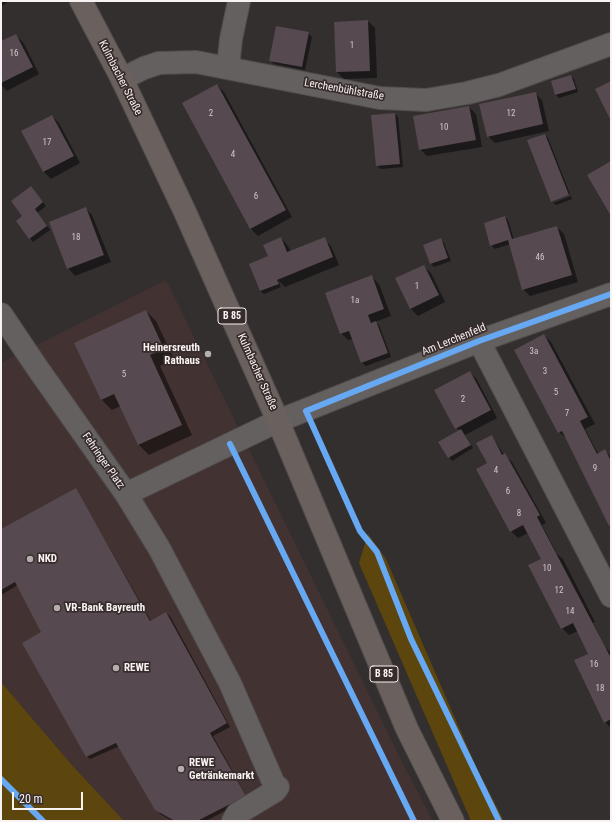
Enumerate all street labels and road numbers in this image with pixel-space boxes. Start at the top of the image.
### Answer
street label: Kulmbacher Straße [95,38,145,118]
street label: Lerchenbühlstraße [303,76,385,104]
road number: B 85 [218,308,246,324]
street label: Am Lerchenfeld [420,321,488,359]
street label: Kulmbacher Straße [234,332,280,412]
street label: Fehringer Platz [79,430,127,492]
road number: B 85 [370,666,398,682]

